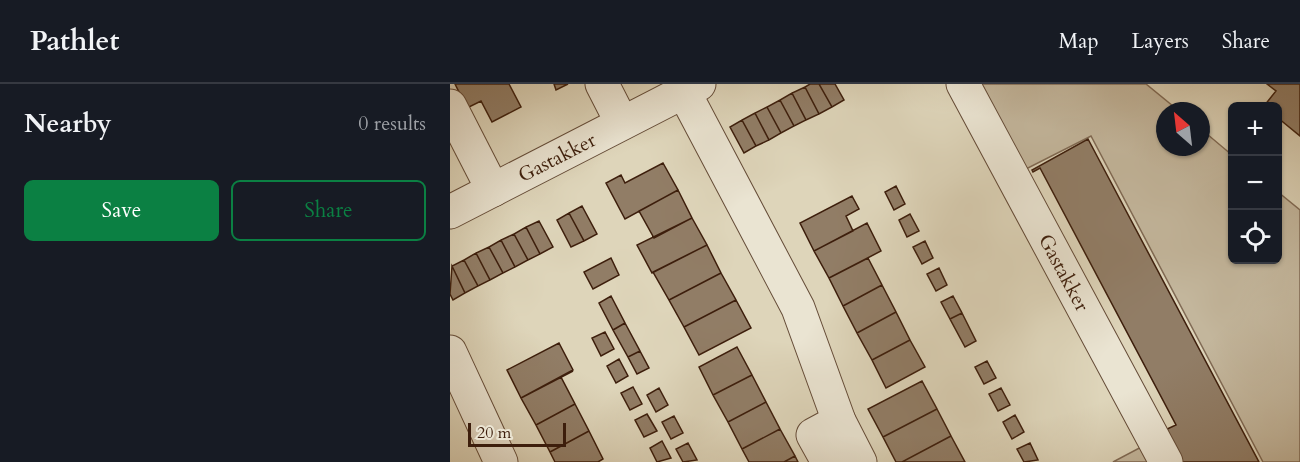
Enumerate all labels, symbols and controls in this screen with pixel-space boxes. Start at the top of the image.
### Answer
text: Pathlet [30,22,119,60]
text: Map [1059,27,1099,56]
text: Layers [1132,27,1189,56]
text: Share [1222,27,1270,56]
north arrow [1156,102,1210,156]
map controls [1228,102,1282,264]
button: + [1228,102,1282,156]
text: Nearby [24,106,112,141]
text: 0 results [358,110,426,137]
street label: Gastakker [513,126,601,188]
button: − [1228,156,1282,210]
button: Save [24,180,219,241]
button: Share [231,180,426,241]
button: locate [1228,210,1282,264]
street label: Gastakker [1032,229,1096,317]
scale bar [468,420,566,448]
text: 20 m [477,422,511,444]

